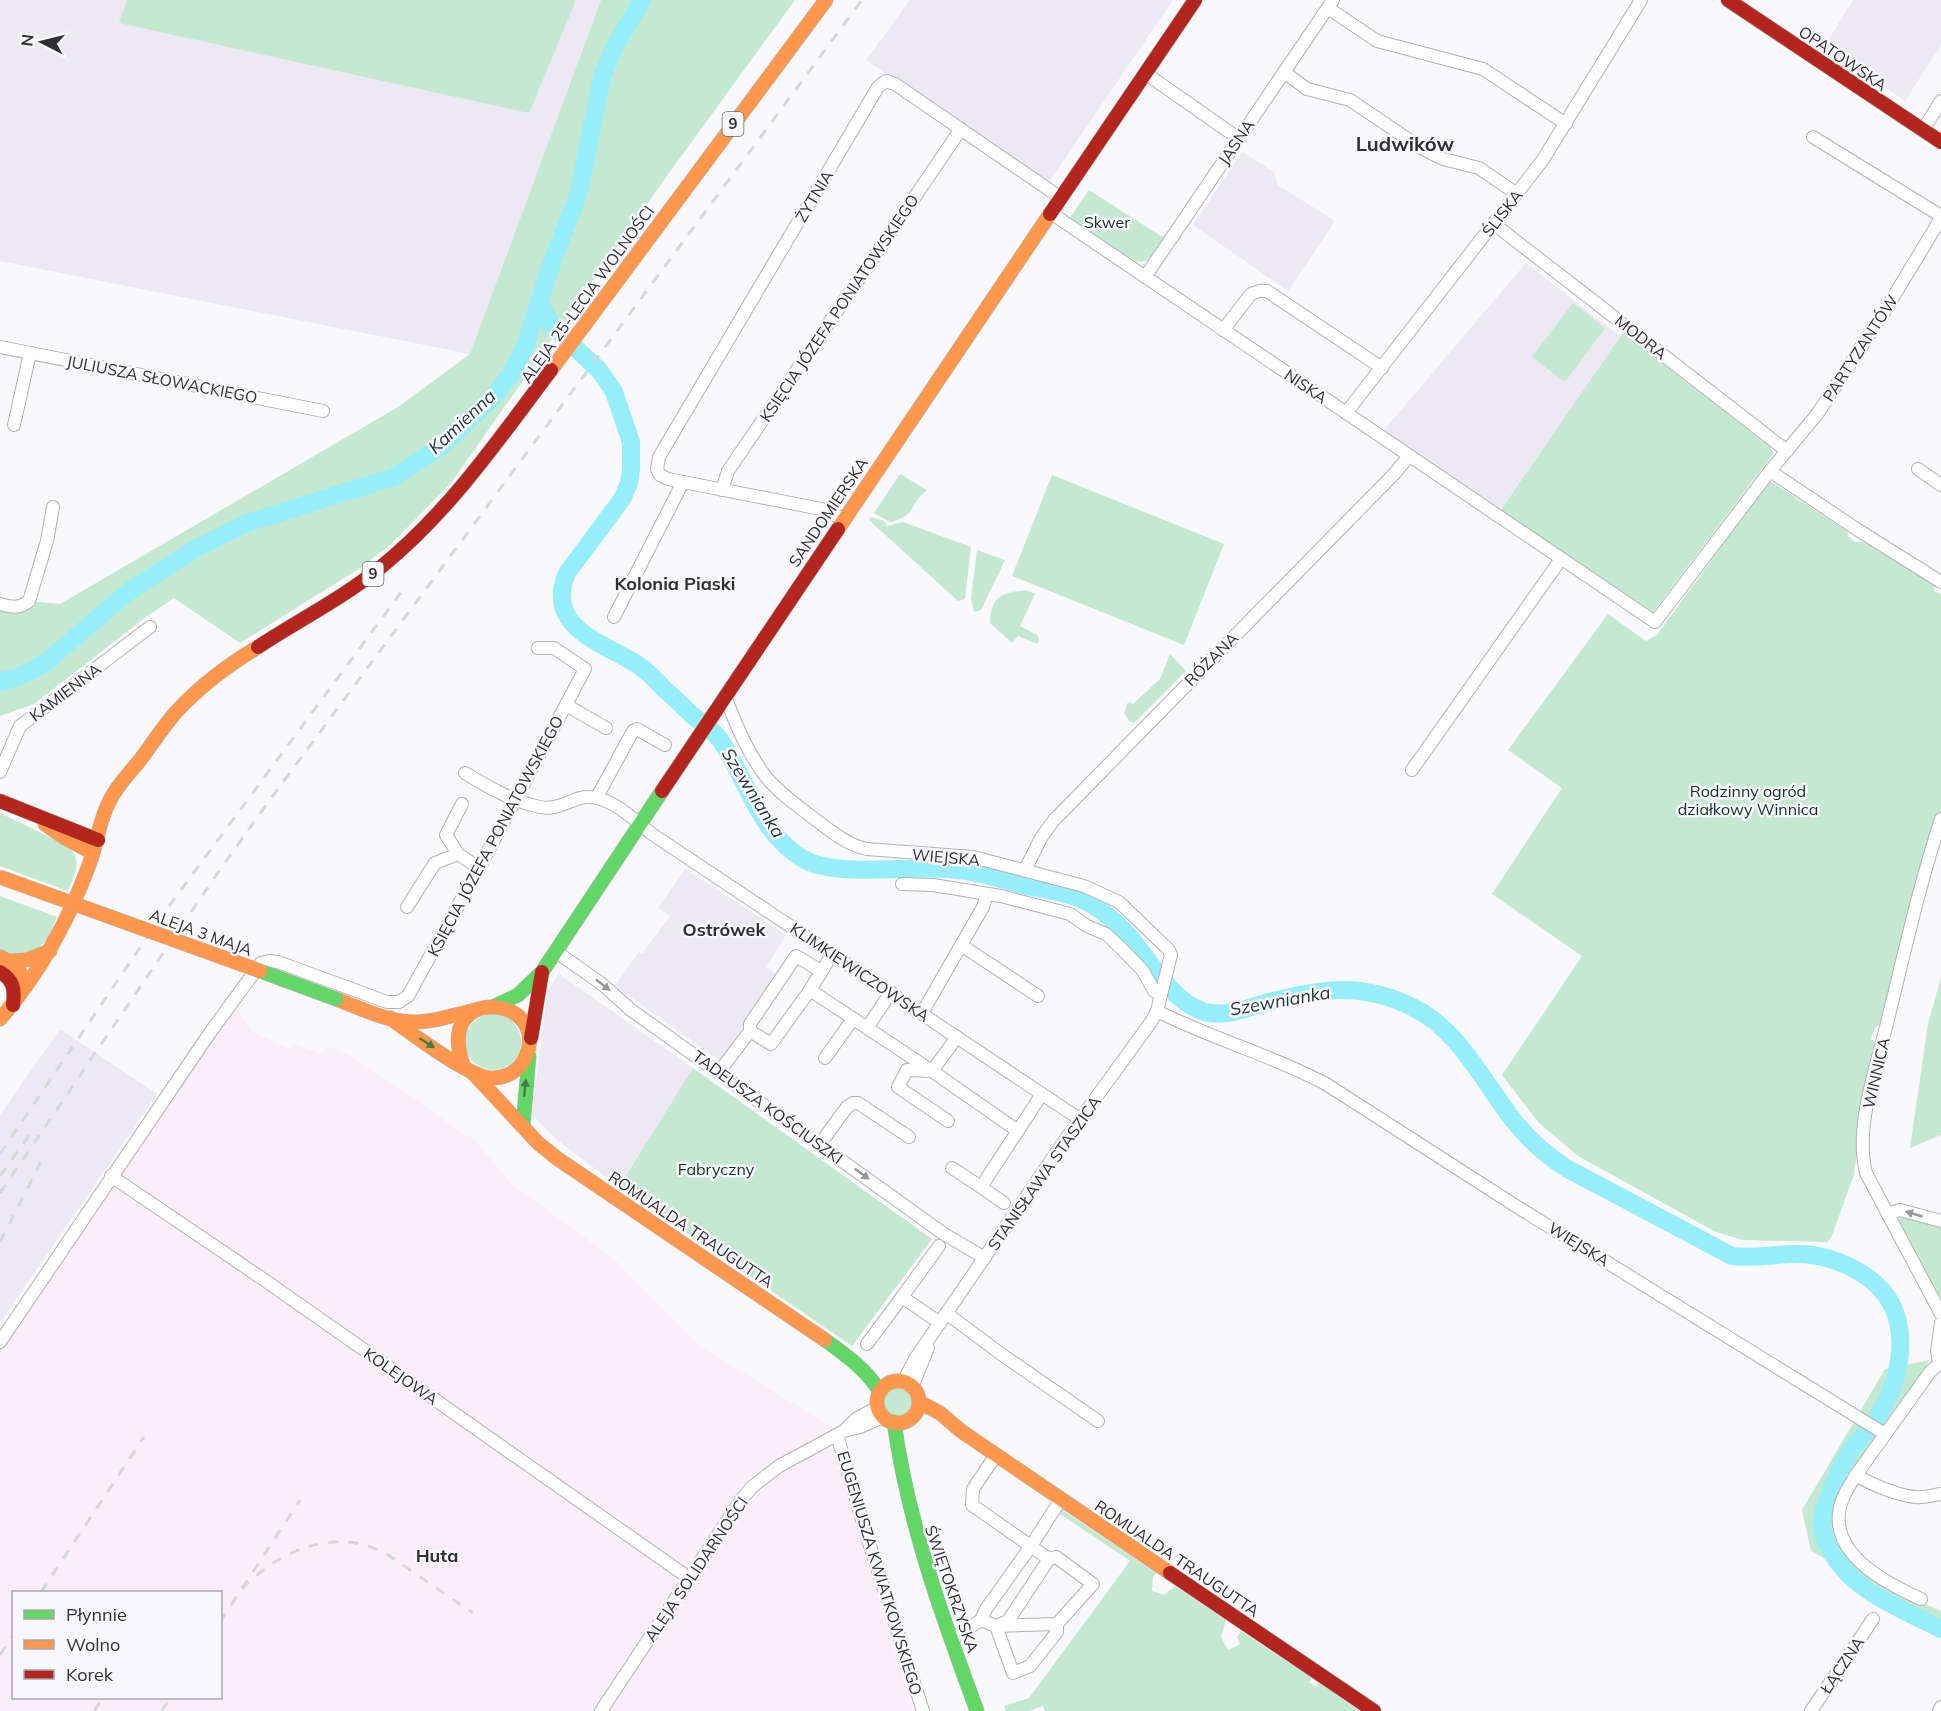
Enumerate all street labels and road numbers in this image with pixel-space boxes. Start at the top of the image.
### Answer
street label: OPATOWSKA [1795,21,1891,95]
road number: 9 [722,112,744,136]
street label: JASNA [1214,115,1259,169]
street label: ŻYTNIA [791,166,837,226]
street label: ŚLISKA [1477,185,1527,241]
street label: KSIĘCIA JÓZEFA PONIATOWSKIEGO [755,190,923,426]
street label: ALEJA 25-LECIA WOLNOŚCI [516,201,658,387]
street label: PARTYZANTÓW [1818,291,1902,405]
street label: MODRA [1611,310,1671,364]
street label: JULIUSZA SŁOWACKIEGO [65,351,259,407]
street label: NISKA [1281,364,1331,408]
street label: SANDOMIERSKA [784,453,872,571]
road number: 9 [362,562,384,586]
street label: RÓŻANA [1180,628,1242,690]
street label: KAMIENNA [25,658,105,725]
street label: KSIĘCIA JÓZEFA PONIATOWSKIEGO [423,712,567,960]
street label: WIEJSKA [911,844,981,870]
street label: ALEJA 3 MAJA [147,904,255,960]
street label: KLIMKIEWICZOWSKA [787,918,934,1026]
street label: WINNICA [1858,1035,1894,1111]
street label: TADEUSZA KOŚCIUSZKI [689,1046,847,1168]
street label: STANISŁAWA STASZICA [983,1092,1105,1254]
street label: ROMUALDA TRAUGUTTA [605,1166,777,1292]
street label: WIEJSKA [1545,1217,1613,1271]
street label: KOLEJOWA [360,1343,442,1409]
street label: EUGENIUSZA KWIATKOWSKIEGO [833,1449,927,1697]
street label: ALEJA SOLIDARNOŚCI [640,1493,752,1645]
street label: ROMUALDA TRAUGUTTA [1091,1495,1263,1621]
street label: ŚWIĘTOKRZYSKA [921,1523,983,1656]
street label: ŁĄCZNA [1815,1633,1868,1698]

